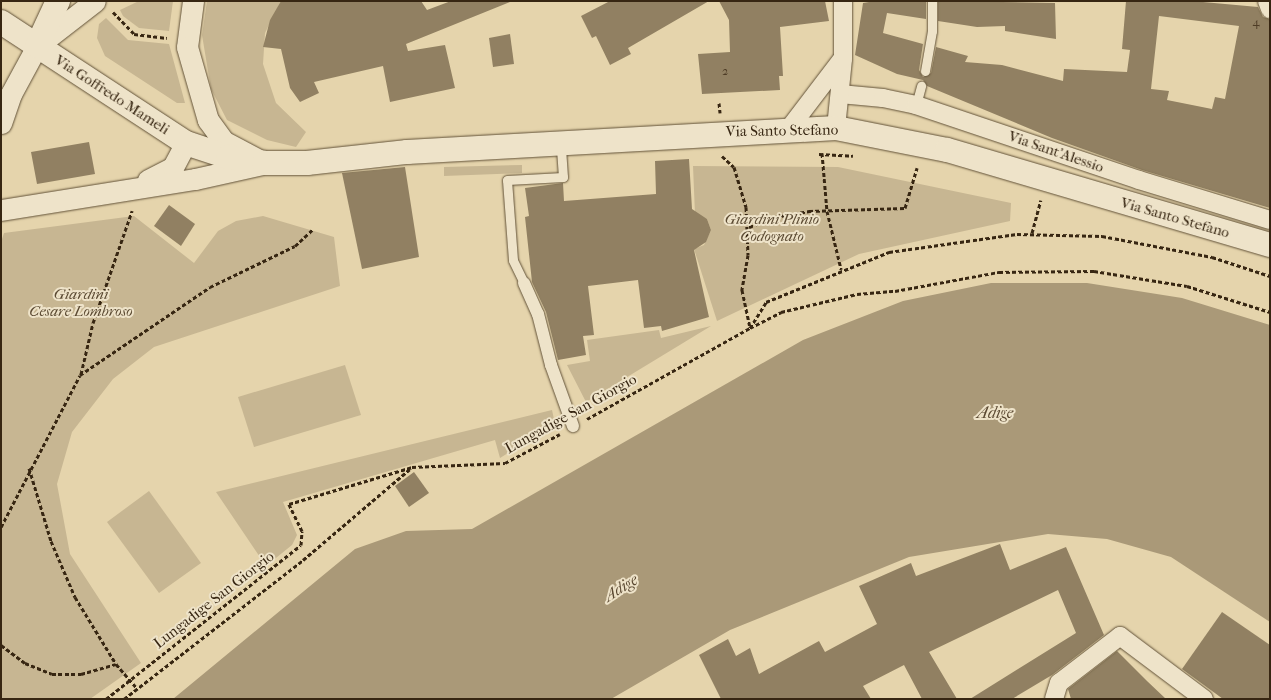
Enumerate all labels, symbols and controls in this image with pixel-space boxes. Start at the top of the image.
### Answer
house number: 4 [1252,16,1260,30]
street label: Via Goffredo Mameli [51,51,173,139]
house number: 2 [722,65,728,79]
street label: Via Santo Stefano [726,121,838,141]
street label: Via Sant'Alessio [1006,127,1106,177]
street label: Via Santo Stefano [1118,194,1232,242]
park label: Giardini Plinio Codognato [725,210,819,245]
park label: Giardini Cesare Lombroso [29,285,133,320]
street label: Lungadige San Giorgio [502,370,640,458]
water label: Adige [977,403,1013,423]
street label: Lungadige San Giorgio [150,547,278,653]
water label: Adige [601,570,641,606]

